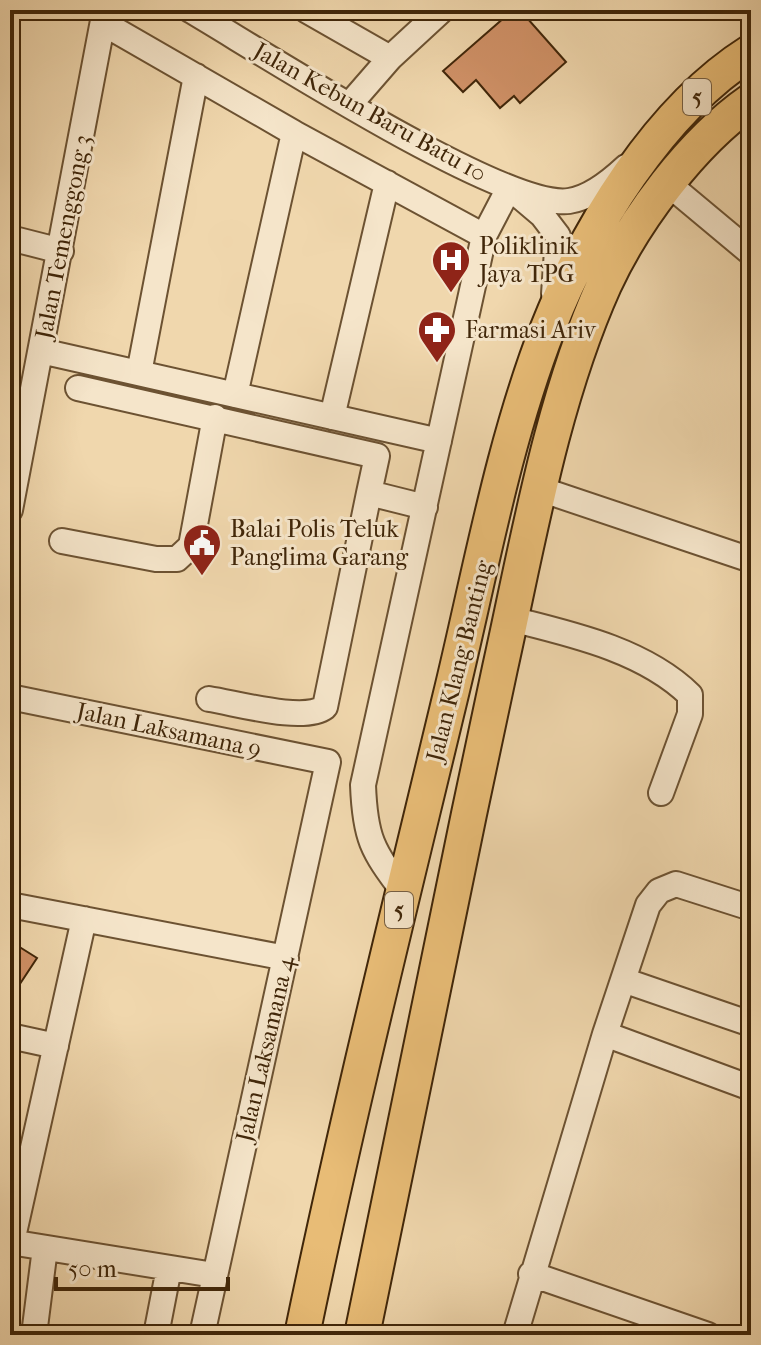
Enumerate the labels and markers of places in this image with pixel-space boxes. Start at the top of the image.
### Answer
place label: Poliklinik Jaya TPG [477,232,579,288]
hospital icon: Poliklinik Jaya TPG [430,239,472,294]
pharmacy icon: Farmasi Ariv [416,309,458,364]
place label: Farmasi Ariv [465,316,597,344]
place label: Balai Polis Teluk Panglima Garang [230,515,409,571]
public building icon: Balai Polis Teluk Panglima Garang [181,522,223,577]

